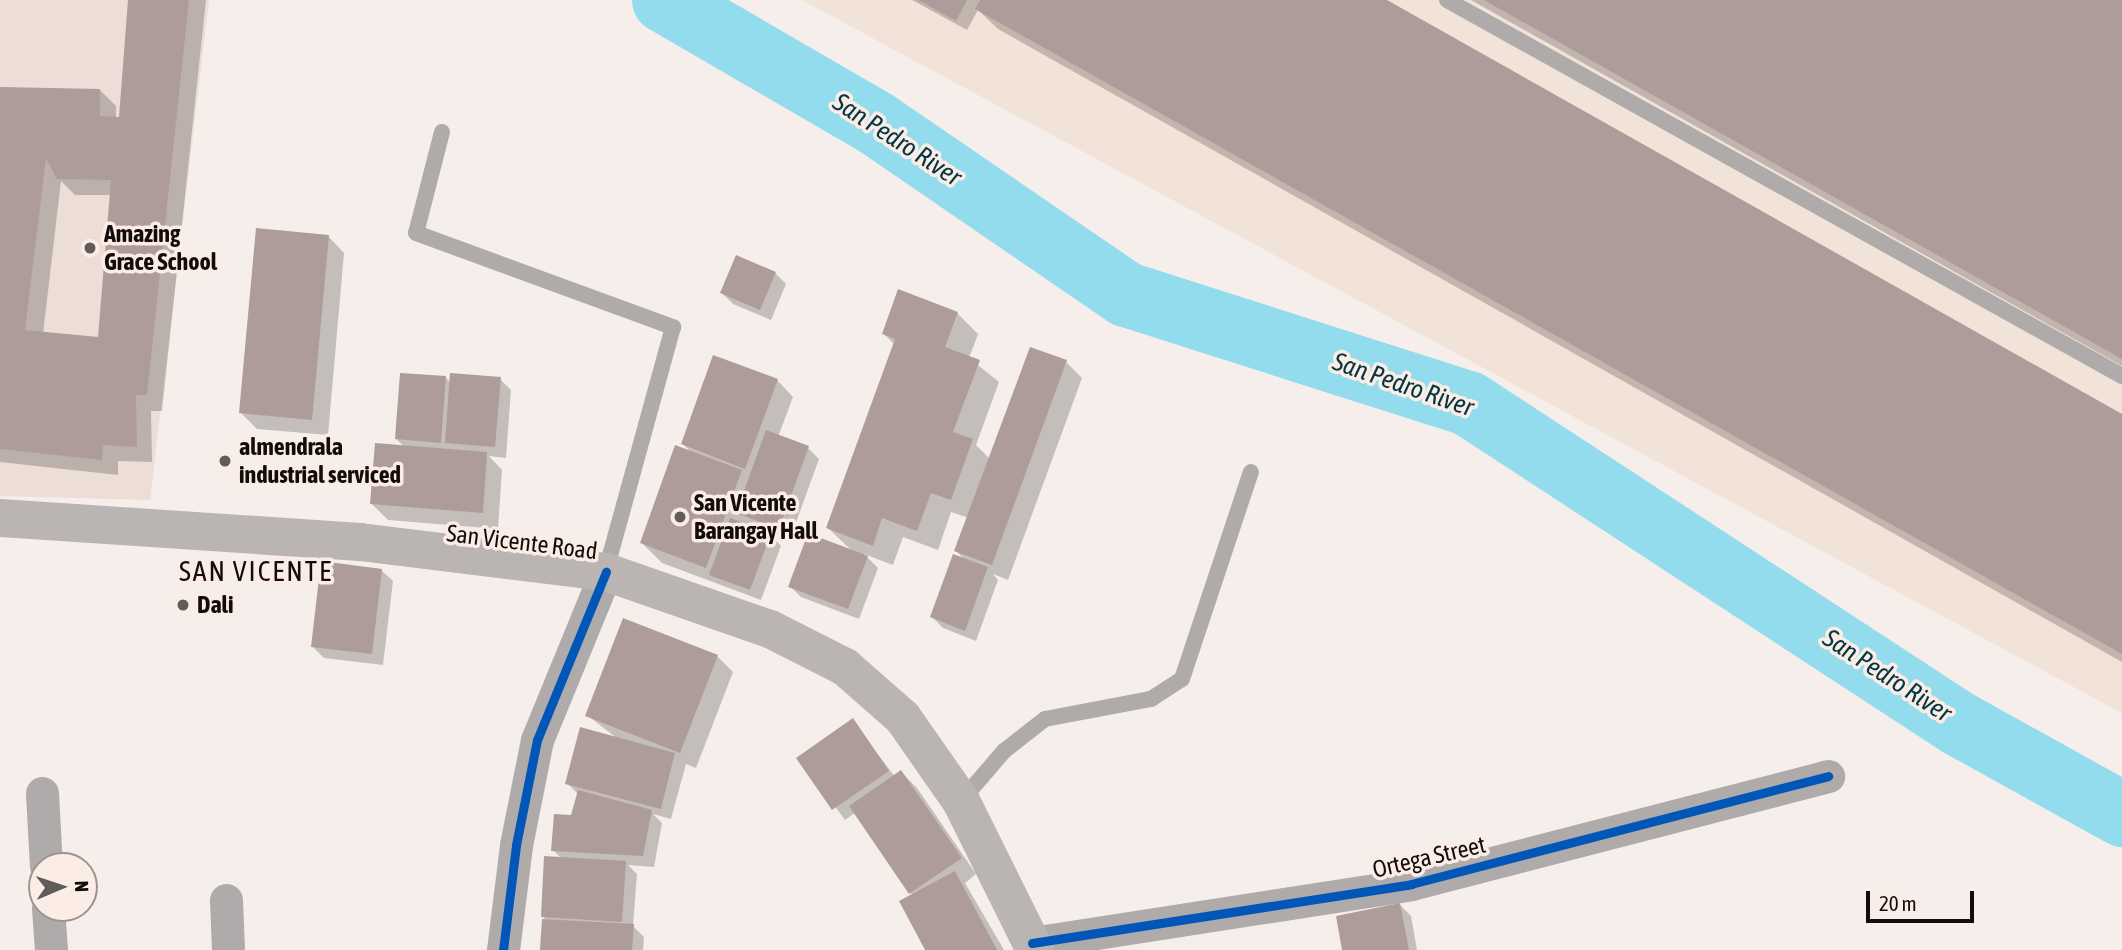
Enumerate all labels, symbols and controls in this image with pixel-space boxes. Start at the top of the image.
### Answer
water label: San Pedro River [827,87,967,193]
place label: Amazing Grace School [104,220,217,276]
marker: Amazing Grace School [82,240,98,256]
water label: San Pedro River [1328,346,1478,424]
place label: almendrala industrial serviced [239,433,401,489]
marker: almendrala industrial serviced [217,453,233,469]
place label: San Vicente Barangay Hall [694,489,818,545]
marker: San Vicente Barangay Hall [672,509,688,525]
street label: San Vicente Road [445,518,599,566]
district label: SAN VICENTE [180,554,332,588]
place label: Dali [197,591,233,619]
marker: Dali [175,597,191,613]
water label: San Pedro River [1817,623,1957,729]
street label: Ortega Street [1370,830,1488,884]
north arrow [28,852,98,922]
scale bar [1870,876,1979,920]
text: N [71,880,93,892]
text: 20 m [1879,891,1917,915]

